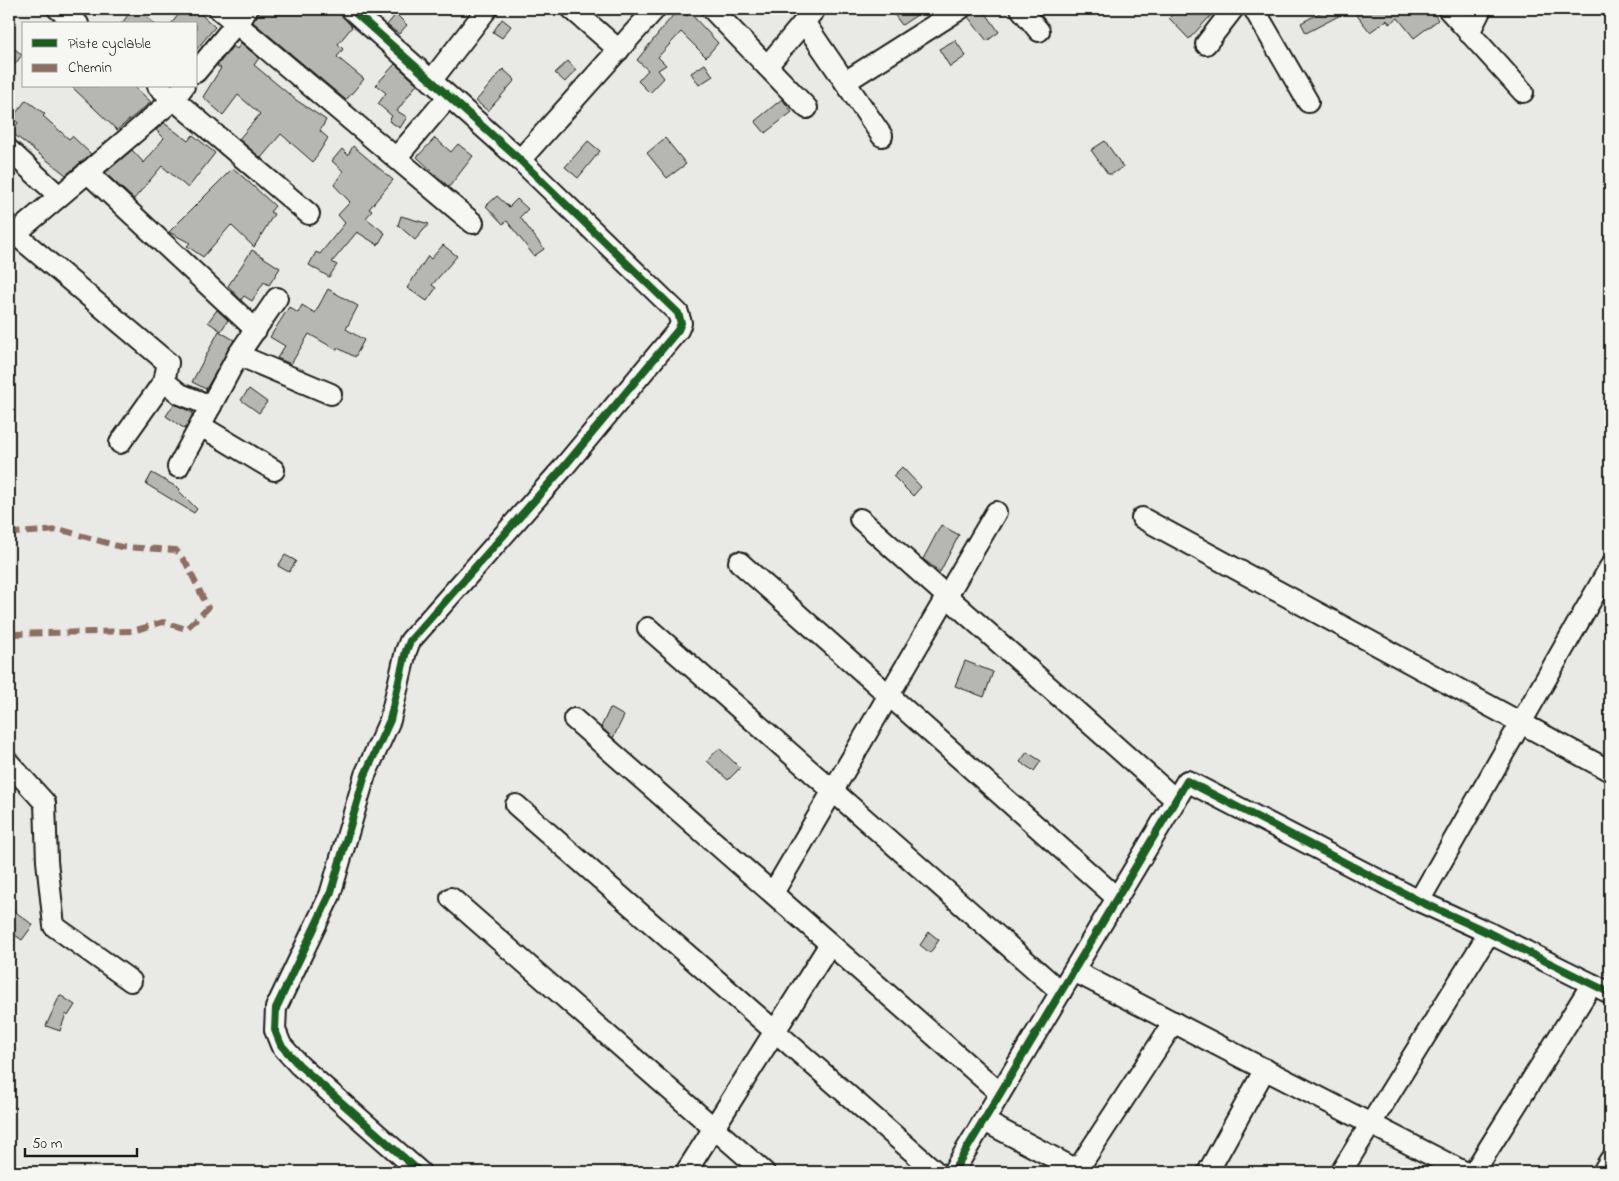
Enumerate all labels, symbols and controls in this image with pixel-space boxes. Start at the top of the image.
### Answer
legend [22,22,198,88]
text: Piste cyclable [68,33,151,56]
text: Chemin [68,57,112,79]
scale bar [25,1126,138,1158]
text: 50 m [32,1133,63,1155]

